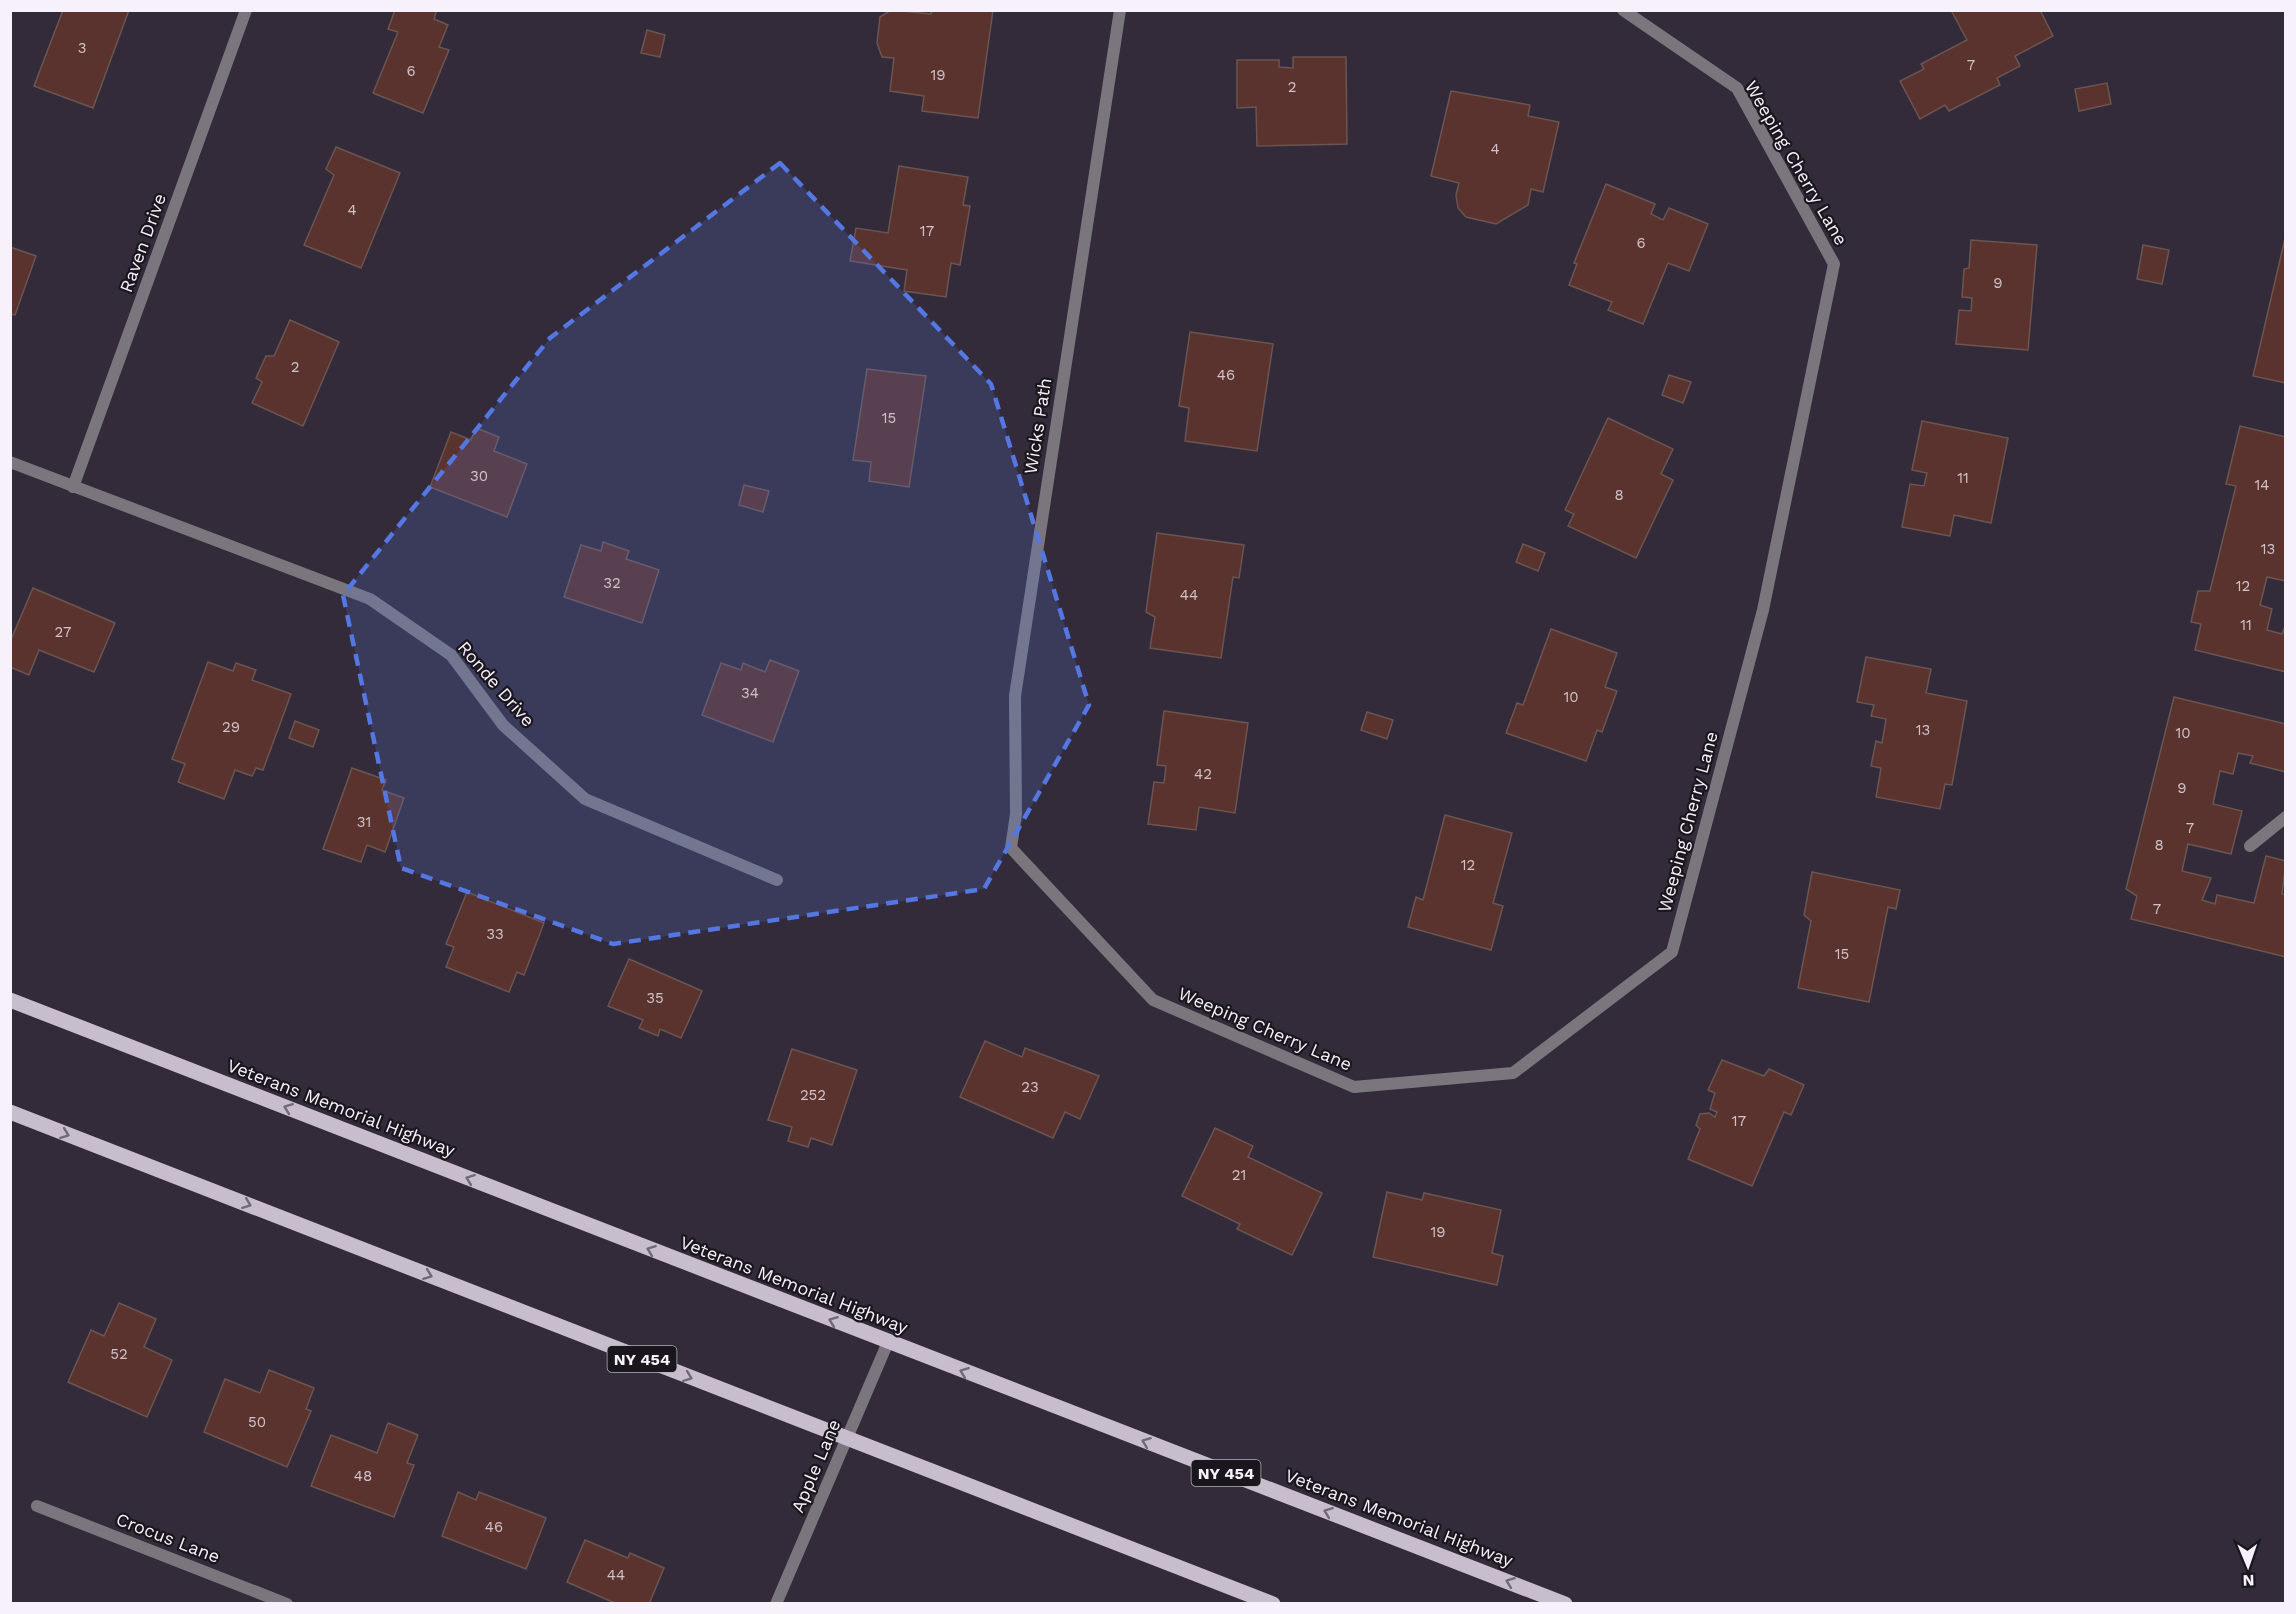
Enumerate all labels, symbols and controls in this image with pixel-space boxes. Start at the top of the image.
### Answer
house number: 3 [78,39,86,57]
house number: 7 [1967,56,1975,74]
house number: 6 [406,62,416,80]
house number: 19 [930,66,946,84]
street label: Weeping Cherry Lane [1741,77,1852,249]
house number: 2 [1288,78,1296,96]
house number: 4 [1490,140,1500,158]
street label: Raven Drive [115,191,170,295]
house number: 4 [347,201,357,219]
house number: 17 [920,222,934,240]
house number: 6 [1636,234,1646,252]
house number: 9 [1993,274,2003,292]
house number: 2 [291,358,299,376]
house number: 46 [1217,366,1235,384]
street label: Wicks Path [1020,376,1055,476]
house number: 15 [882,409,896,427]
house number: 30 [470,467,488,485]
house number: 11 [1957,469,1969,487]
house number: 14 [2254,476,2270,494]
house number: 8 [1614,486,1624,504]
house number: 13 [2261,540,2275,558]
house number: 32 [603,574,621,592]
house number: 12 [2236,577,2250,595]
house number: 44 [1180,586,1198,604]
house number: 11 [2240,616,2252,634]
house number: 27 [55,623,71,641]
street label: Ronde Drive [454,637,539,731]
house number: 34 [741,684,759,702]
house number: 10 [1563,688,1579,706]
house number: 29 [222,718,240,736]
house number: 13 [1916,721,1930,739]
house number: 10 [2175,724,2191,742]
street label: Weeping Cherry Lane [1653,729,1722,915]
house number: 42 [1194,765,1212,783]
house number: 9 [2177,779,2187,797]
house number: 31 [357,813,371,831]
house number: 7 [2186,819,2194,837]
house number: 8 [2154,836,2164,854]
house number: 12 [1461,856,1475,874]
house number: 7 [2153,900,2161,918]
house number: 33 [486,925,504,943]
house number: 15 [1835,945,1849,963]
street label: Weeping Cherry Lane [1175,982,1355,1075]
house number: 35 [646,989,664,1007]
street label: Veterans Memorial Highway [224,1054,459,1161]
house number: 23 [1021,1078,1039,1096]
house number: 252 [800,1086,826,1104]
one-way arrow [283,1103,294,1115]
house number: 17 [1732,1112,1746,1130]
one-way arrow [59,1126,70,1139]
house number: 21 [1232,1166,1246,1184]
one-way arrow [465,1174,476,1186]
one-way arrow [241,1197,251,1210]
house number: 19 [1430,1223,1446,1241]
street label: Veterans Memorial Highway [677,1231,912,1338]
one-way arrow [647,1245,658,1257]
one-way arrow [423,1268,433,1281]
one-way arrow [828,1315,839,1328]
house number: 52 [110,1345,128,1363]
road number: NY 454 [608,1346,676,1372]
one-way arrow [960,1366,970,1379]
one-way arrow [683,1369,693,1382]
house number: 50 [248,1413,266,1431]
street label: Apple Lane [787,1416,845,1515]
one-way arrow [1142,1437,1153,1449]
road number: NY 454 [1192,1460,1260,1486]
street label: Veterans Memorial Highway [1282,1464,1517,1571]
house number: 48 [354,1467,372,1485]
one-way arrow [1323,1507,1334,1519]
street label: Crocus Lane [113,1508,223,1567]
house number: 46 [485,1518,503,1536]
north arrow [2218,1536,2278,1596]
house number: 44 [607,1566,625,1584]
text: N [2242,1571,2255,1590]
one-way arrow [1505,1577,1516,1590]

